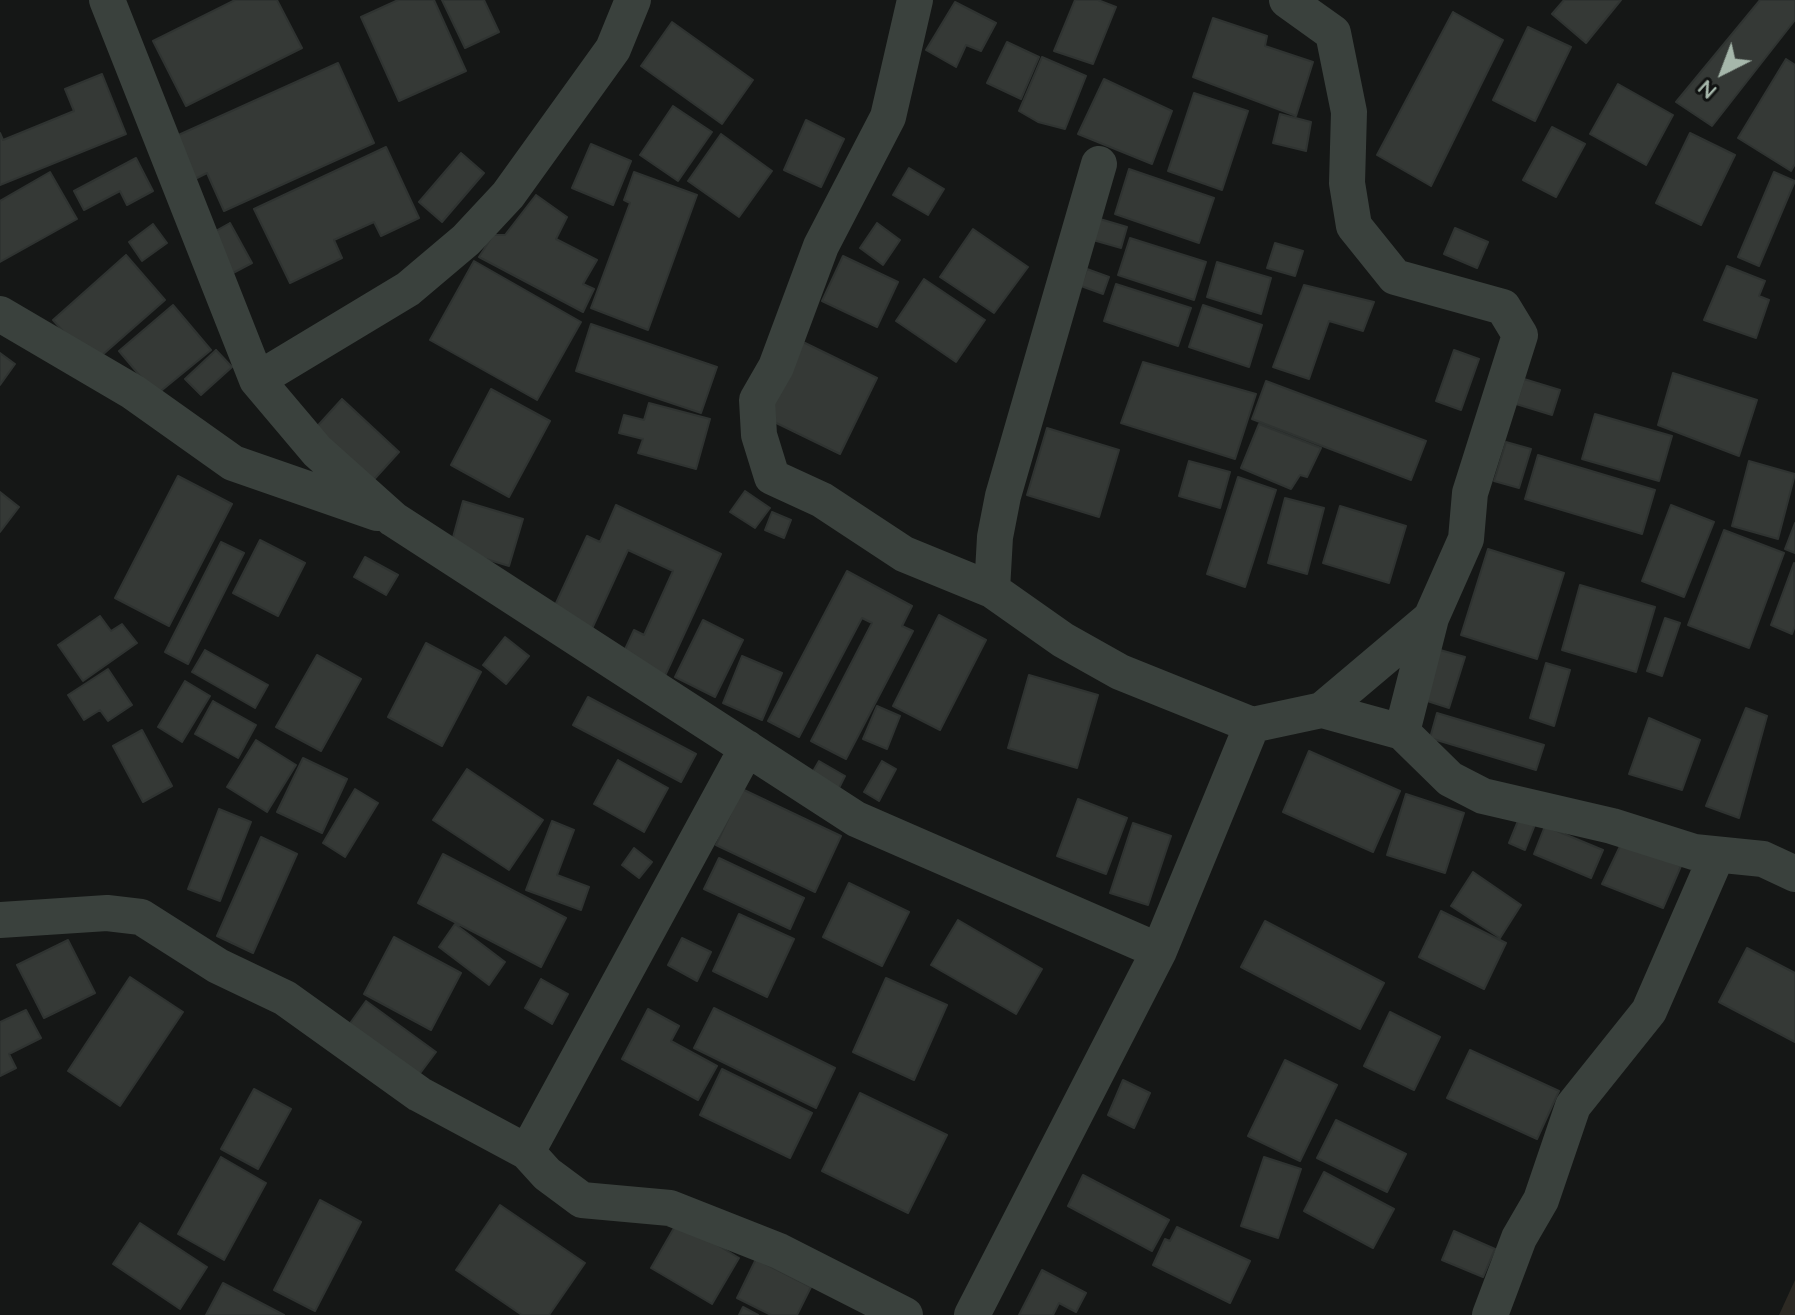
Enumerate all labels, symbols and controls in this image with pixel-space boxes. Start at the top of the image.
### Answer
north arrow [1683,32,1763,112]
text: N [1692,74,1722,106]

